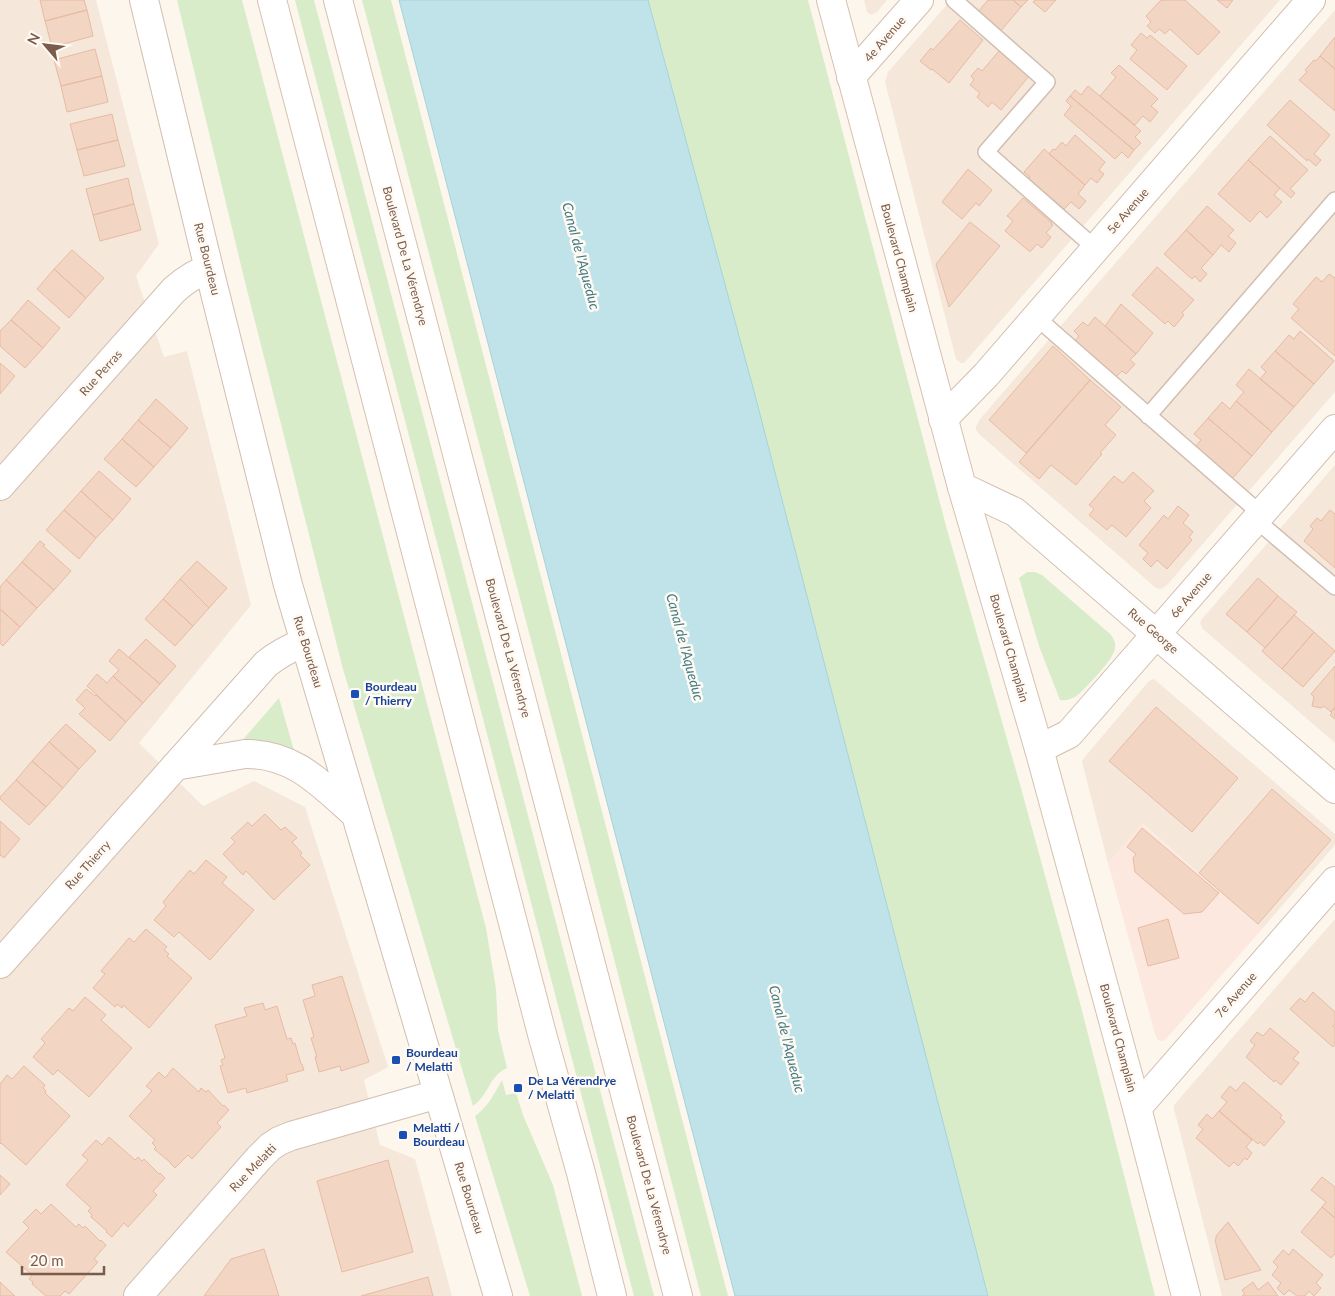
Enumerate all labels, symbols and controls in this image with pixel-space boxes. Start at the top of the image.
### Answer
street label: 4e Avenue [861,13,909,65]
north arrow [20,20,70,70]
text: N [23,30,43,47]
street label: Boulevard De La Vérendrye [380,185,431,327]
street label: 5e Avenue [1104,185,1152,237]
water label: Canal de l'Aqueduc [559,200,604,312]
street label: Boulevard Champlain [878,202,921,314]
street label: Rue Bourdeau [191,221,224,297]
street label: Rue Perras [76,347,125,399]
street label: 6e Avenue [1167,569,1215,621]
street label: Boulevard De La Vérendrye [483,577,534,719]
water label: Canal de l'Aqueduc [663,591,708,703]
street label: Boulevard Champlain [987,592,1032,704]
street label: Rue George [1125,605,1182,657]
street label: Rue Bourdeau [290,614,327,690]
place label: Bourdeau / Thierry [365,679,417,708]
marker: Bourdeau / Thierry [349,688,361,700]
street label: Rue Thierry [62,836,114,892]
street label: 7e Avenue [1212,969,1260,1021]
street label: Boulevard Champlain [1097,982,1140,1094]
water label: Canal de l'Aqueduc [766,983,809,1095]
place label: Bourdeau / Melatti [406,1045,458,1074]
marker: Bourdeau / Melatti [390,1054,402,1066]
place label: De La Vérendrye / Melatti [528,1073,617,1102]
marker: De La Vérendrye / Melatti [512,1082,524,1094]
street label: Boulevard De La Vérendrye [624,1114,675,1256]
place label: Melatti / Bourdeau [413,1120,465,1149]
marker: Melatti / Bourdeau [397,1129,409,1141]
street label: Rue Melatti [226,1141,279,1195]
street label: Rue Bourdeau [451,1160,488,1236]
scale bar [22,1244,105,1276]
text: 20 m [30,1251,64,1269]

